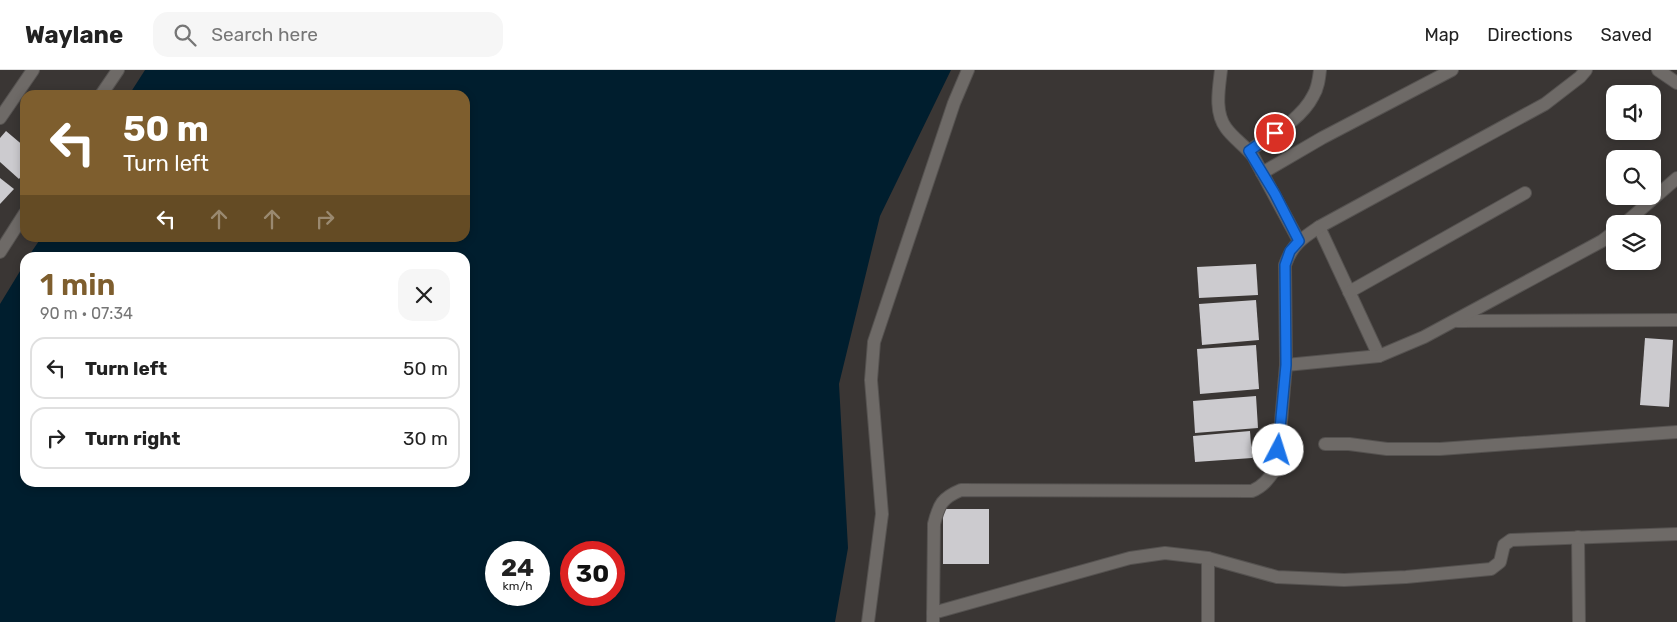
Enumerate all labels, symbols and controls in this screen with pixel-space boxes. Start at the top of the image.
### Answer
search box [153,12,503,57]
text: Waylane [25,21,123,49]
icon: search [171,21,199,49]
text: Search here [211,23,318,46]
text: Map [1424,24,1459,46]
text: Directions [1487,24,1573,46]
text: Saved [1601,24,1652,46]
map controls [1606,85,1661,270]
button: sound [1606,85,1661,140]
text: 50 m [123,108,209,150]
icon: left [40,110,105,175]
pin [1254,112,1296,154]
icon: arrive [1261,119,1289,147]
text: Turn left [123,150,209,177]
button: search [1606,150,1661,205]
icon: left [152,205,180,233]
icon: ahead [205,205,233,233]
icon: ahead [258,205,286,233]
icon: right [311,205,339,233]
button: layers [1606,215,1661,270]
text: 1 min [40,267,115,303]
button: close [398,269,450,321]
text: 90 m · 07:34 [40,304,133,323]
icon: left [42,354,70,382]
text: Turn left [85,357,167,380]
text: 50 m [403,357,448,380]
position arrow [1251,423,1303,475]
icon: right [42,424,70,452]
text: Turn right [85,427,180,450]
text: 30 m [403,427,448,450]
speed limit sign: 30 [560,541,625,606]
text: 24 [501,553,534,582]
text: km/h [503,579,532,593]

